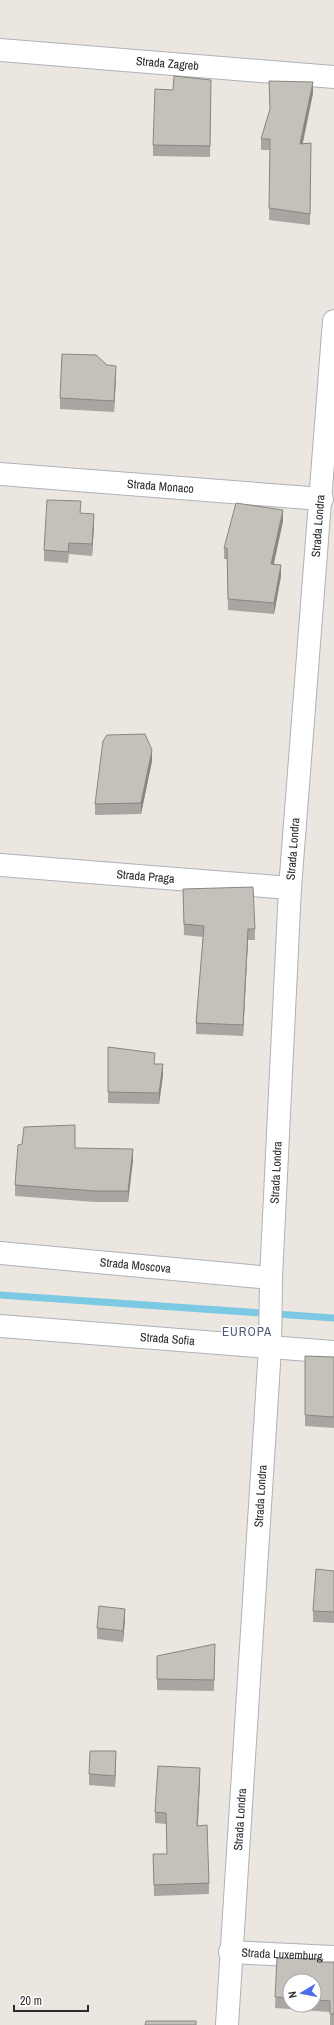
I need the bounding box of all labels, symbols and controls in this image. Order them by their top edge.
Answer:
street label: Strada Zagreb [135,53,200,74]
street label: Strada Monaco [127,476,194,497]
street label: Strada Londra [308,494,329,558]
street label: Strada Londra [283,817,303,881]
street label: Strada Praga [116,866,176,887]
street label: Strada Londra [267,1140,286,1204]
street label: Strada Moscova [99,1254,172,1277]
district label: EUROPA [222,1323,272,1340]
street label: Strada Sofia [140,1329,196,1349]
street label: Strada Londra [251,1464,271,1528]
street label: Strada Londra [230,1787,250,1851]
street label: Strada Luxemburg [241,1945,323,1964]
north arrow [282,1973,322,2013]
scale bar [14,1987,88,2013]
text: N [285,1990,300,1999]
text: 20 m [20,1993,42,2009]

